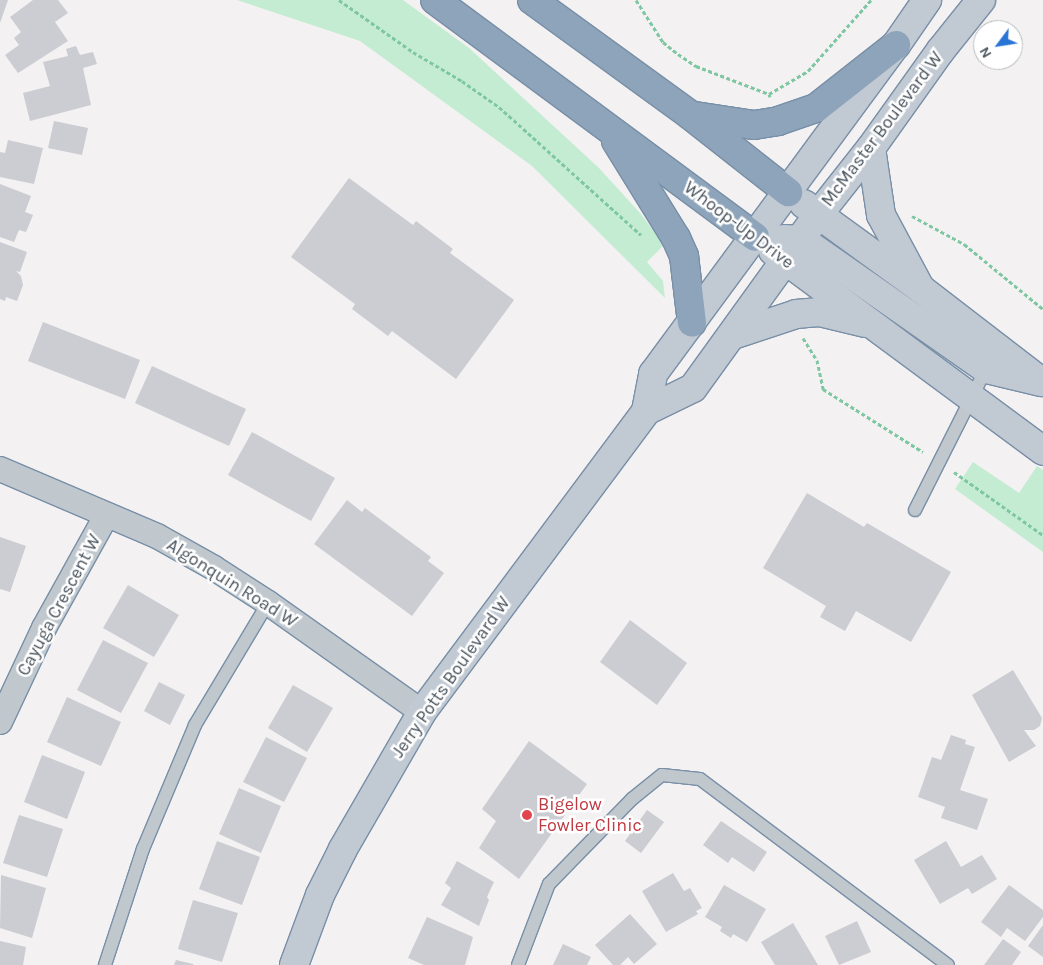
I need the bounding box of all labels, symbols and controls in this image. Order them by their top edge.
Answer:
north arrow [973,20,1023,70]
text: N [976,44,995,61]
street label: McMaster Boulevard W [817,47,947,211]
street label: Whoop-Up Drive [680,177,798,273]
street label: Cayuga Crescent W [13,530,105,680]
street label: Algonquin Road W [163,534,301,632]
street label: Jerry Potts Boulevard W [387,592,515,762]
place label: Bigelow Fowler Clinic [538,794,642,836]
marker: Bigelow Fowler Clinic [520,808,534,822]

